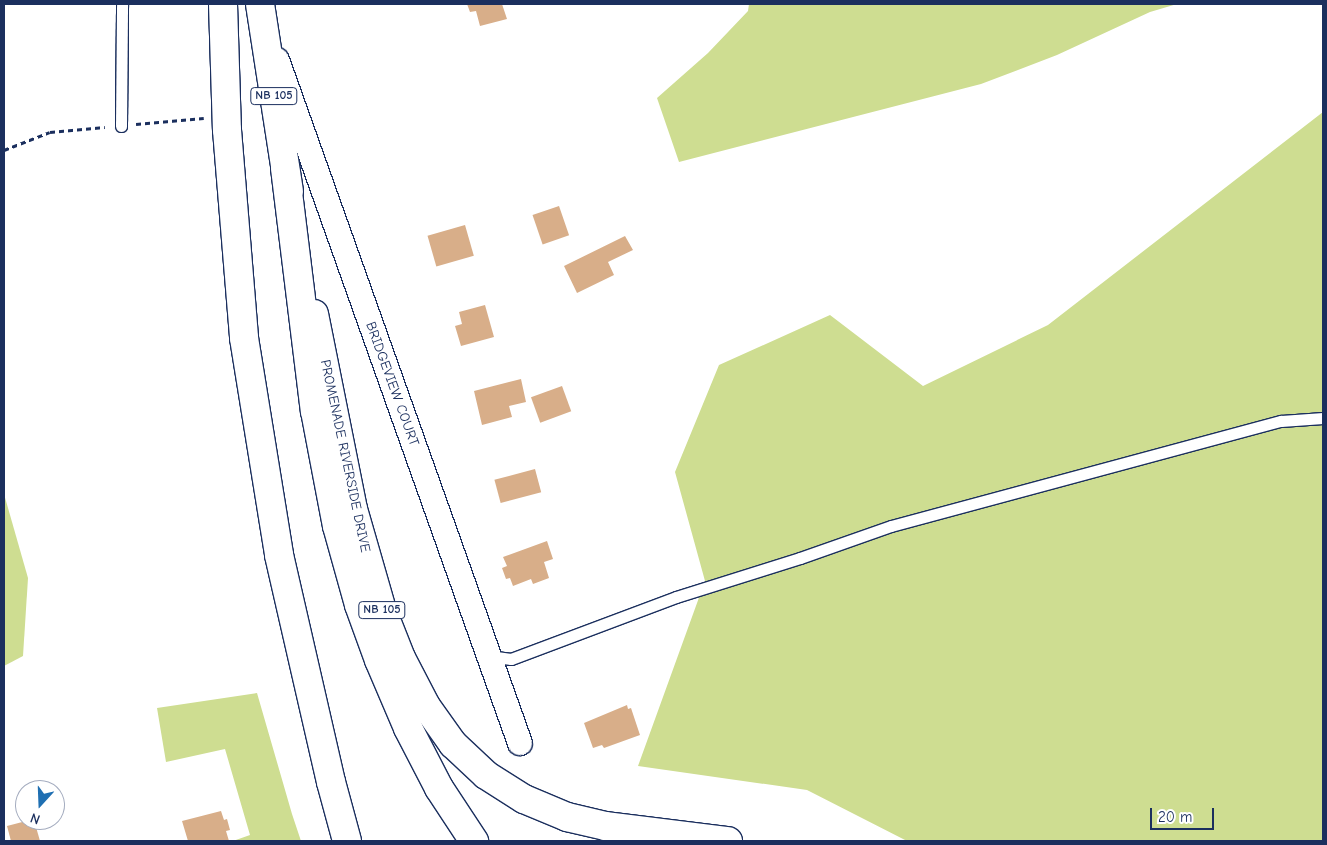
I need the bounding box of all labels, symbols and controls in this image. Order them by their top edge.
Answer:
road number: NB 105 [250,86,298,105]
street label: BRIDGEVIEW COURT [362,320,422,448]
street label: PROMENADE RIVERSIDE DRIVE [316,358,374,554]
road number: NB 105 [358,600,406,620]
north arrow [15,780,65,830]
scale bar [1152,798,1216,830]
text: 20 m [1158,808,1192,826]
text: N [28,809,42,828]

